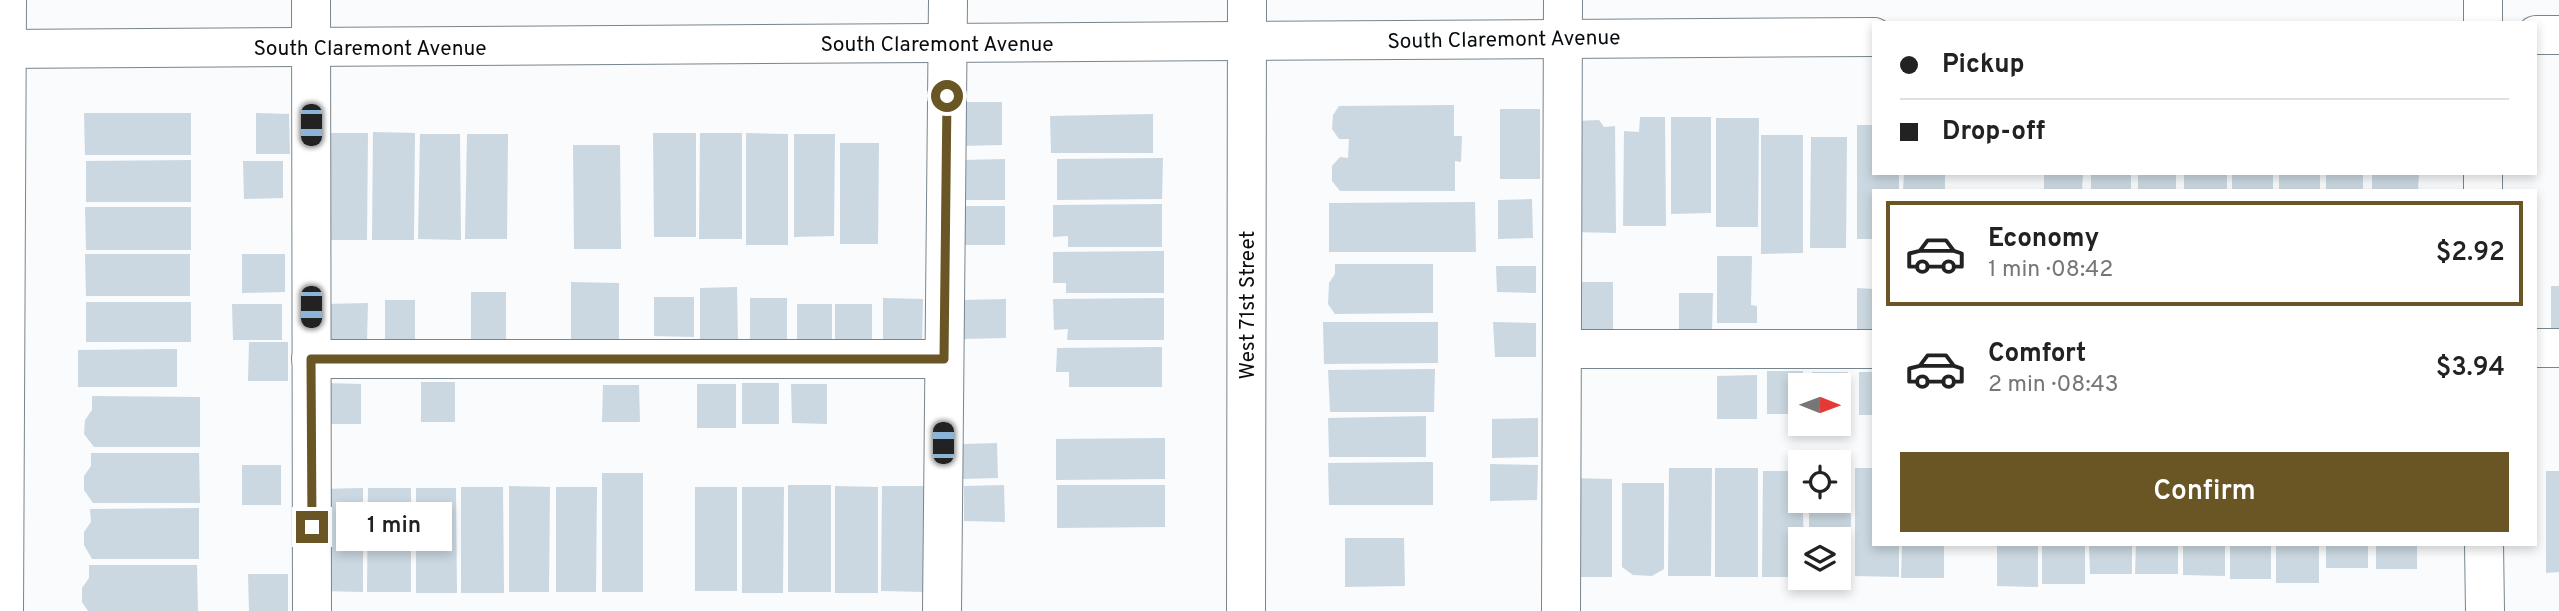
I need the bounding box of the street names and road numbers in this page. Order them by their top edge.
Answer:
street label: South Claremont Avenue [1387,25,1621,56]
street label: South Claremont Avenue [820,32,1054,59]
street label: South Claremont Avenue [253,36,487,63]
street label: West 71st Street [1235,230,1262,380]

